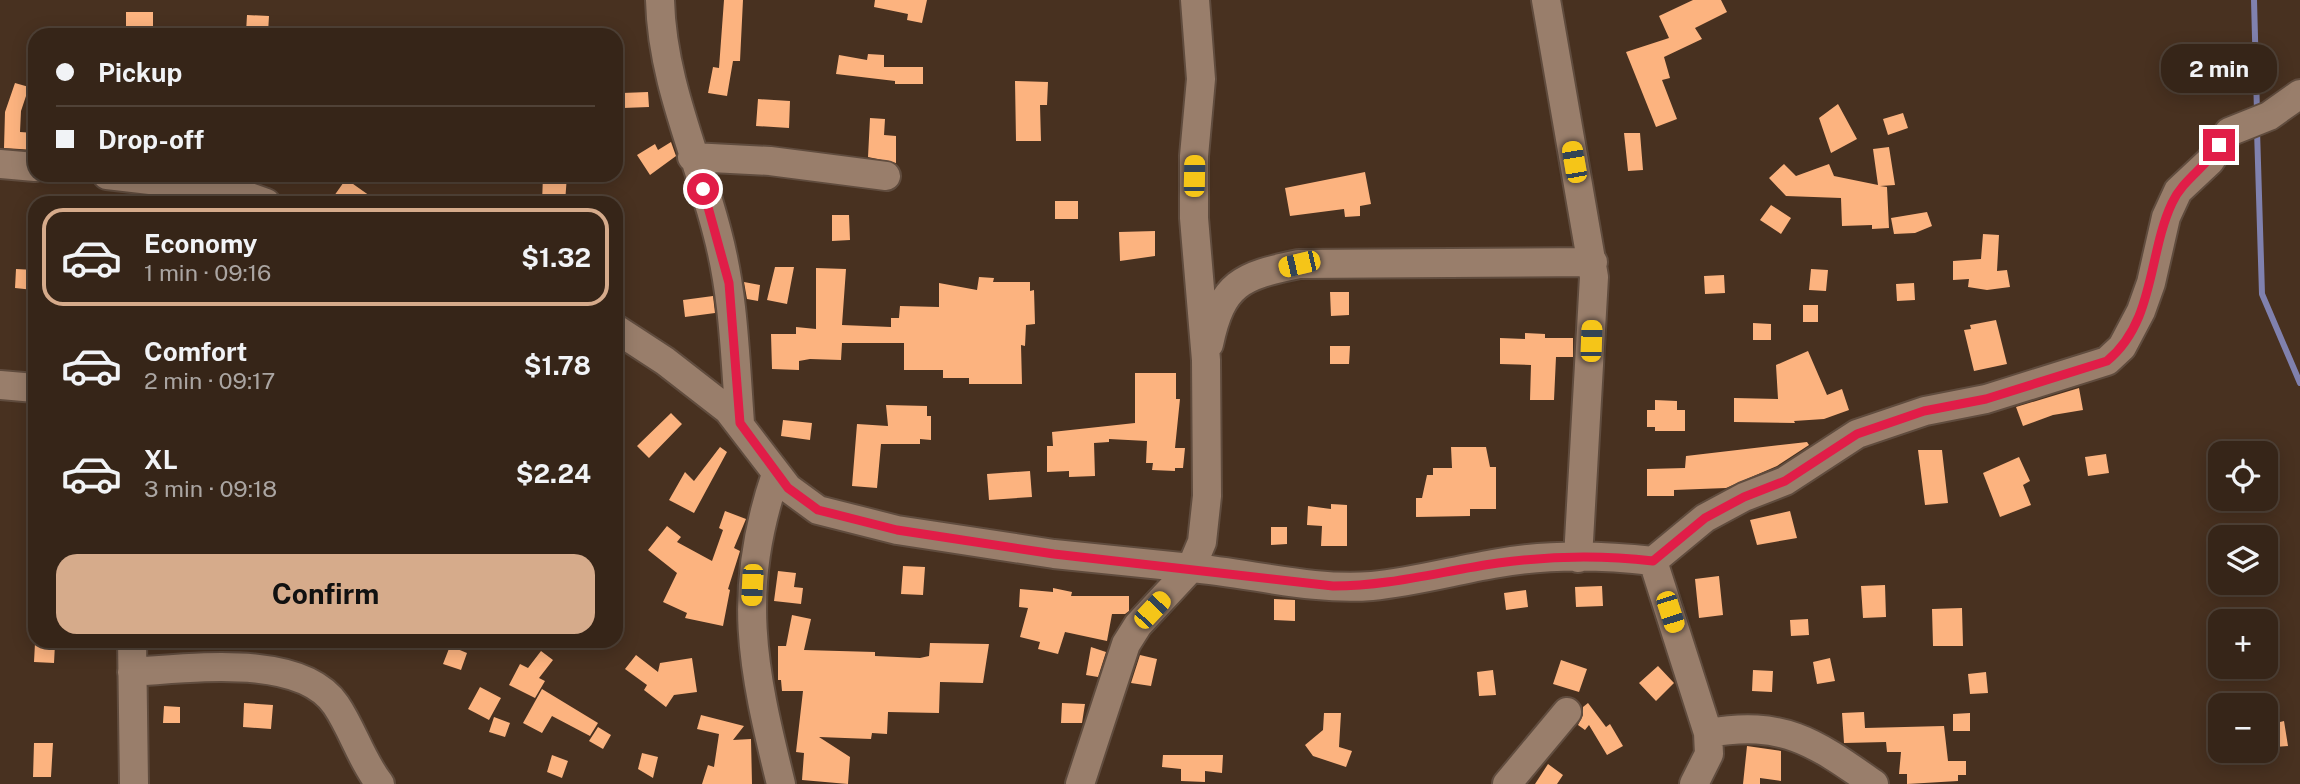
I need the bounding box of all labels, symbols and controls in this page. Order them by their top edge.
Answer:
callout: 2 min [2161,44,2277,92]
text: 2 min [2189,55,2249,82]
text: Pickup [98,57,182,88]
text: Drop-off [98,124,204,155]
route end [2203,129,2235,161]
car [1561,139,1588,185]
car [1184,155,1205,197]
route start [687,173,719,205]
icon: car [60,226,123,289]
text: Economy [144,228,257,259]
text: $1.32 [521,242,591,273]
car [1277,249,1322,279]
text: 1 min · 09:16 [144,259,271,286]
car [1580,320,1603,362]
icon: car [60,334,123,397]
text: Comfort [144,336,247,367]
text: $1.78 [524,350,591,381]
text: 2 min · 09:17 [144,367,275,394]
map controls [2208,441,2278,763]
button: locate [2208,441,2278,511]
icon: car [60,442,123,505]
text: XL [144,444,178,475]
text: $2.24 [516,458,591,489]
text: 3 min · 09:18 [144,475,277,502]
button: layers [2208,525,2278,595]
button: Confirm [56,554,595,634]
car [741,563,764,607]
car [1130,587,1175,633]
car [1654,589,1687,635]
button: + [2208,609,2278,679]
button: − [2208,693,2278,763]

